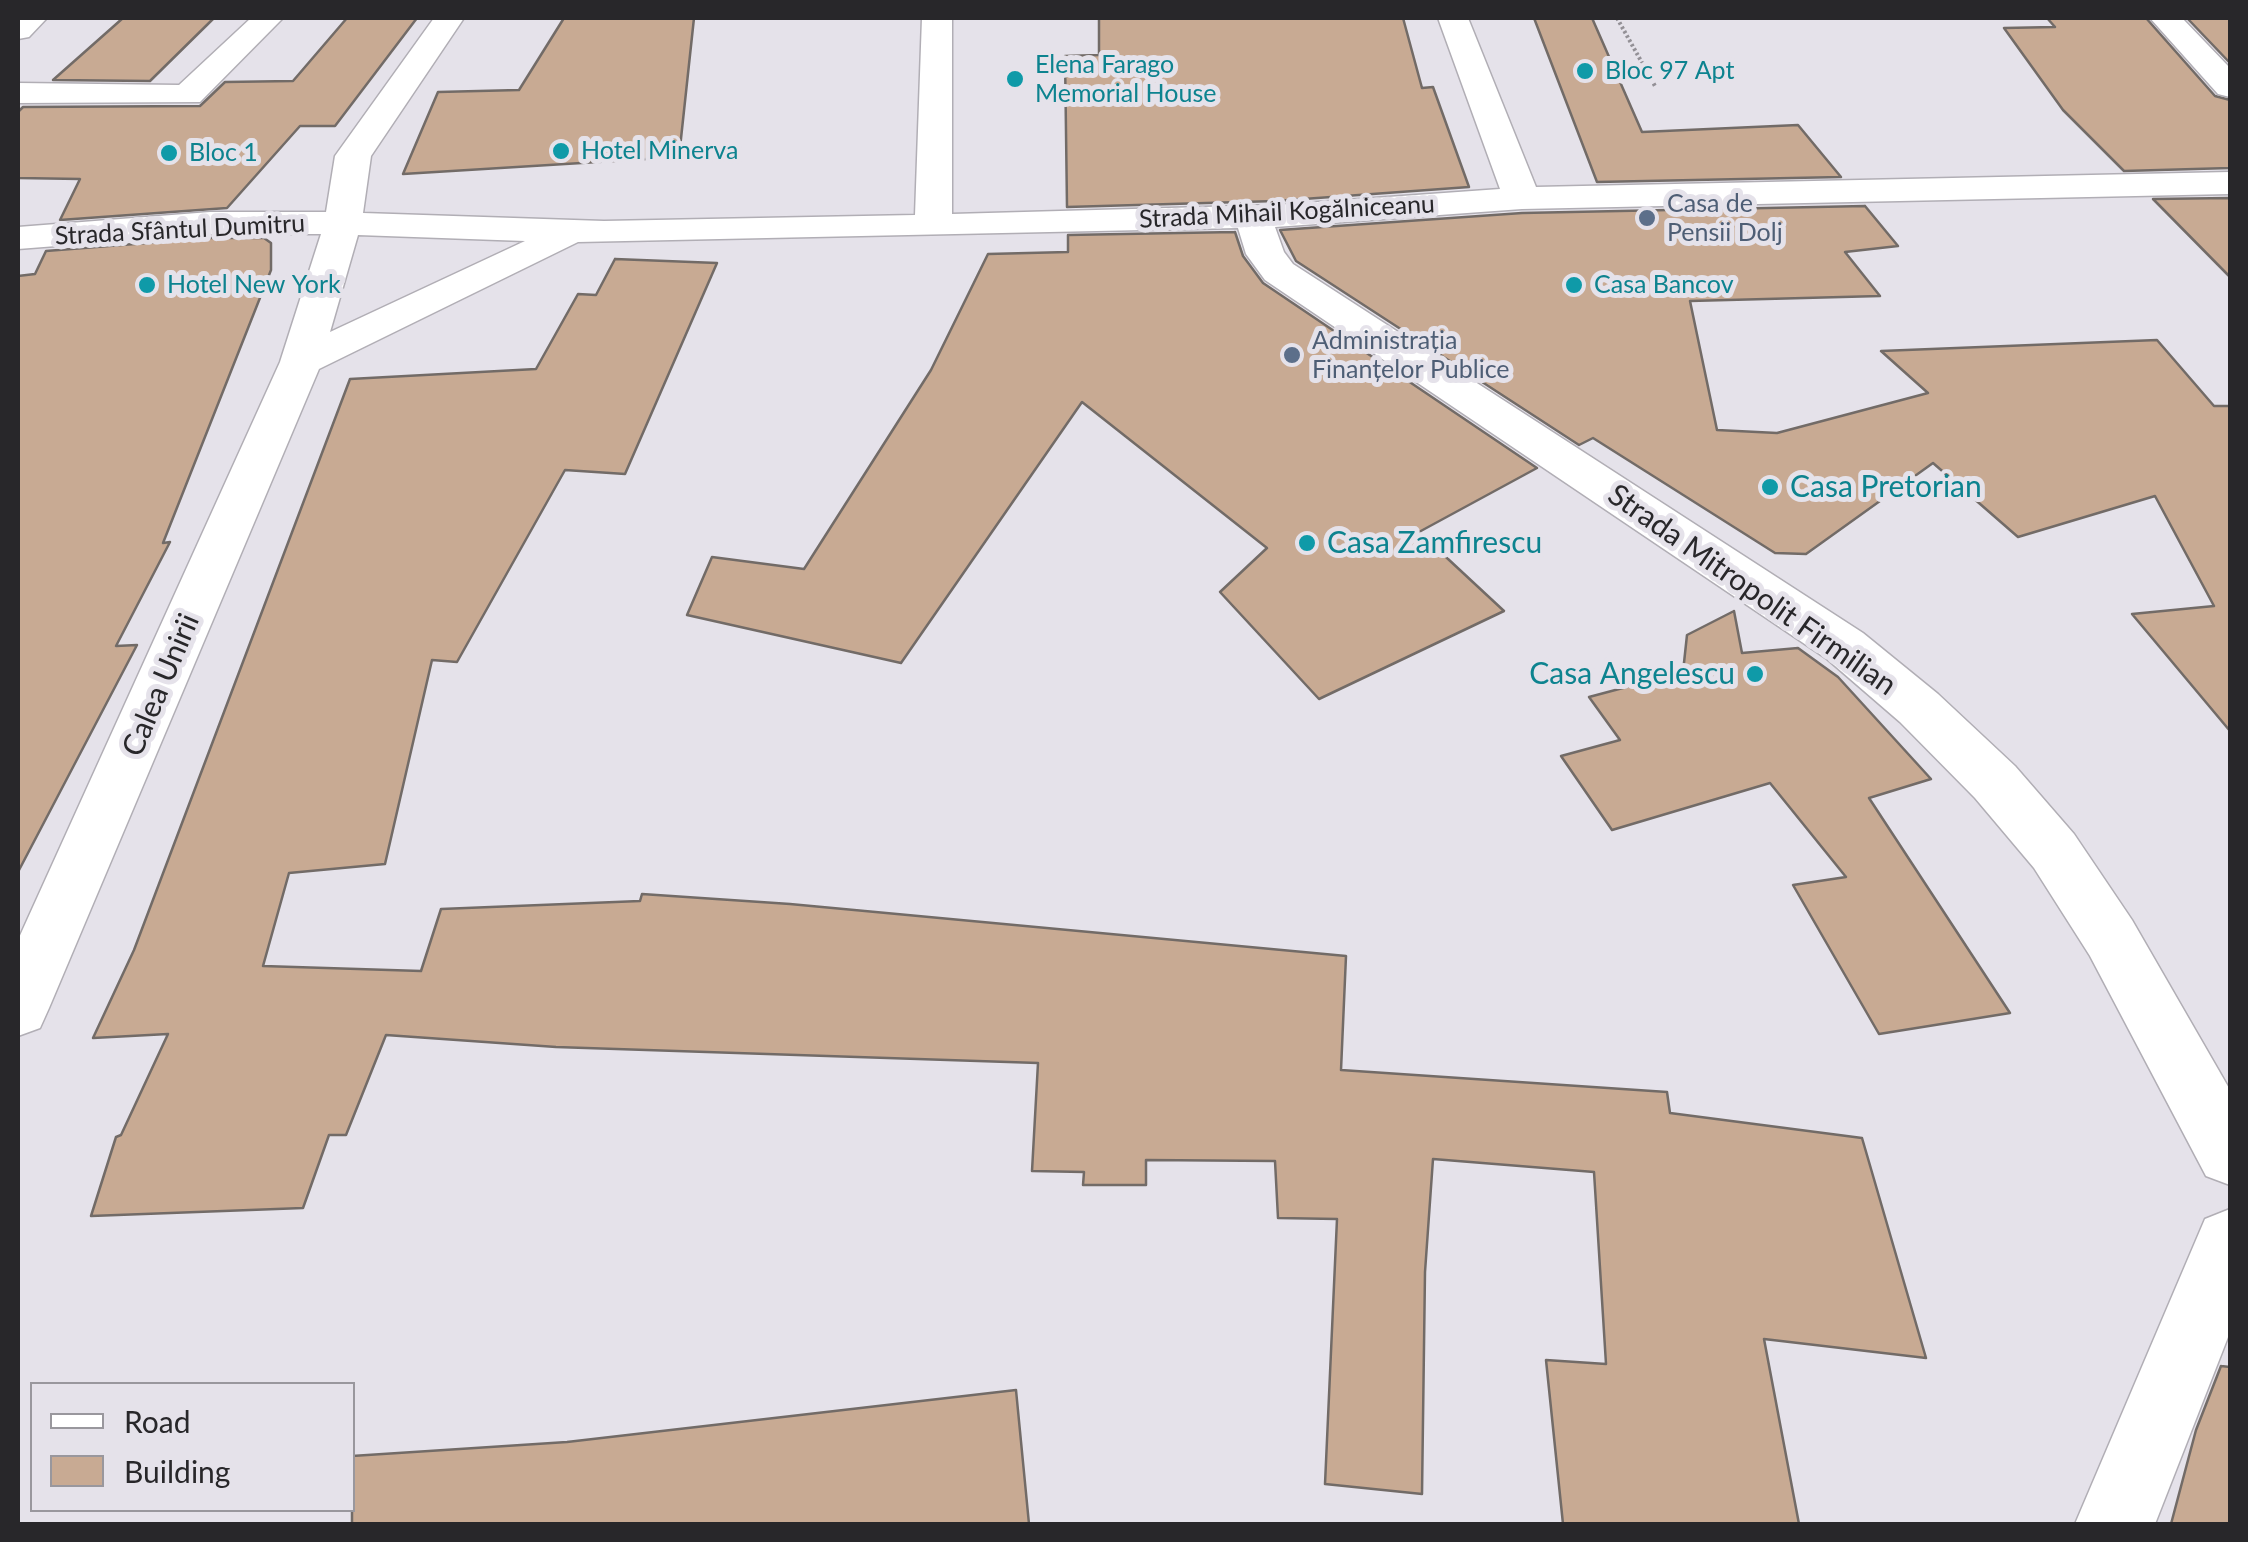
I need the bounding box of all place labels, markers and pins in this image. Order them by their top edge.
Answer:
place label: Elena Farago Memorial House [1035,50,1216,109]
place label: Bloc 97 Apt [1605,56,1734,86]
marker: Bloc 97 Apt [1574,60,1596,82]
marker: Elena Farago Memorial House [1004,68,1026,90]
place label: Hotel Minerva [581,136,738,166]
place label: Bloc 1 [189,138,258,168]
marker: Hotel Minerva [550,140,572,162]
marker: Bloc 1 [158,142,180,164]
place label: Casa de Pensii Dolj [1667,189,1783,248]
marker: Casa de Pensii Dolj [1636,207,1658,229]
place label: Hotel New York [167,270,341,300]
place label: Casa Bancov [1594,270,1734,300]
marker: Hotel New York [136,274,158,296]
marker: Casa Bancov [1563,274,1585,296]
place label: Administrația Finanțelor Publice [1312,326,1510,385]
marker: Administrația Finanțelor Publice [1281,344,1303,366]
place label: Casa Pretorian [1790,469,1982,505]
marker: Casa Pretorian [1759,476,1781,498]
place label: Casa Zamfirescu [1327,525,1542,561]
marker: Casa Zamfirescu [1296,532,1318,554]
place label: Casa Angelescu [1529,656,1735,692]
marker: Casa Angelescu [1744,663,1766,685]

